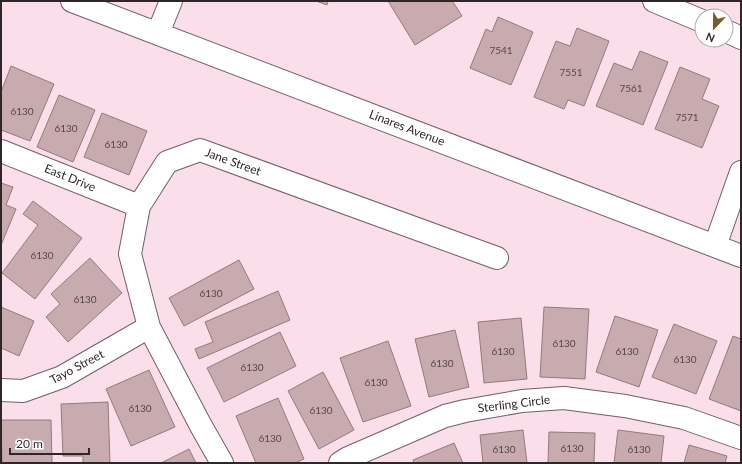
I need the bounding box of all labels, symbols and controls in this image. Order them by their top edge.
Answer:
north arrow [694,8,734,48]
text: N [704,30,716,45]
house number: 7541 [489,44,513,56]
house number: 7551 [559,66,583,78]
house number: 7561 [619,82,643,94]
house number: 6130 [10,105,34,117]
street label: Linares Avenue [367,106,447,149]
house number: 7571 [675,111,699,123]
house number: 6130 [54,122,78,134]
house number: 6130 [104,138,128,150]
street label: Jane Street [203,144,264,179]
street label: East Drive [42,160,98,195]
house number: 6130 [30,249,54,261]
house number: 6130 [199,287,223,299]
house number: 6130 [73,293,97,305]
house number: 6130 [552,337,576,349]
house number: 6130 [491,345,515,357]
house number: 6130 [615,345,639,357]
street label: Tayo Street [47,346,107,387]
house number: 6130 [673,353,697,365]
house number: 6130 [430,357,454,369]
house number: 6130 [240,361,264,373]
house number: 6130 [364,376,388,388]
street label: Sterling Circle [477,392,551,415]
house number: 6130 [128,402,152,414]
house number: 6130 [309,404,333,416]
scale bar [10,430,89,456]
house number: 6130 [258,432,282,444]
text: 20 m [16,436,43,451]
house number: 6130 [560,442,584,454]
house number: 6130 [492,443,516,455]
house number: 6130 [627,443,651,455]

